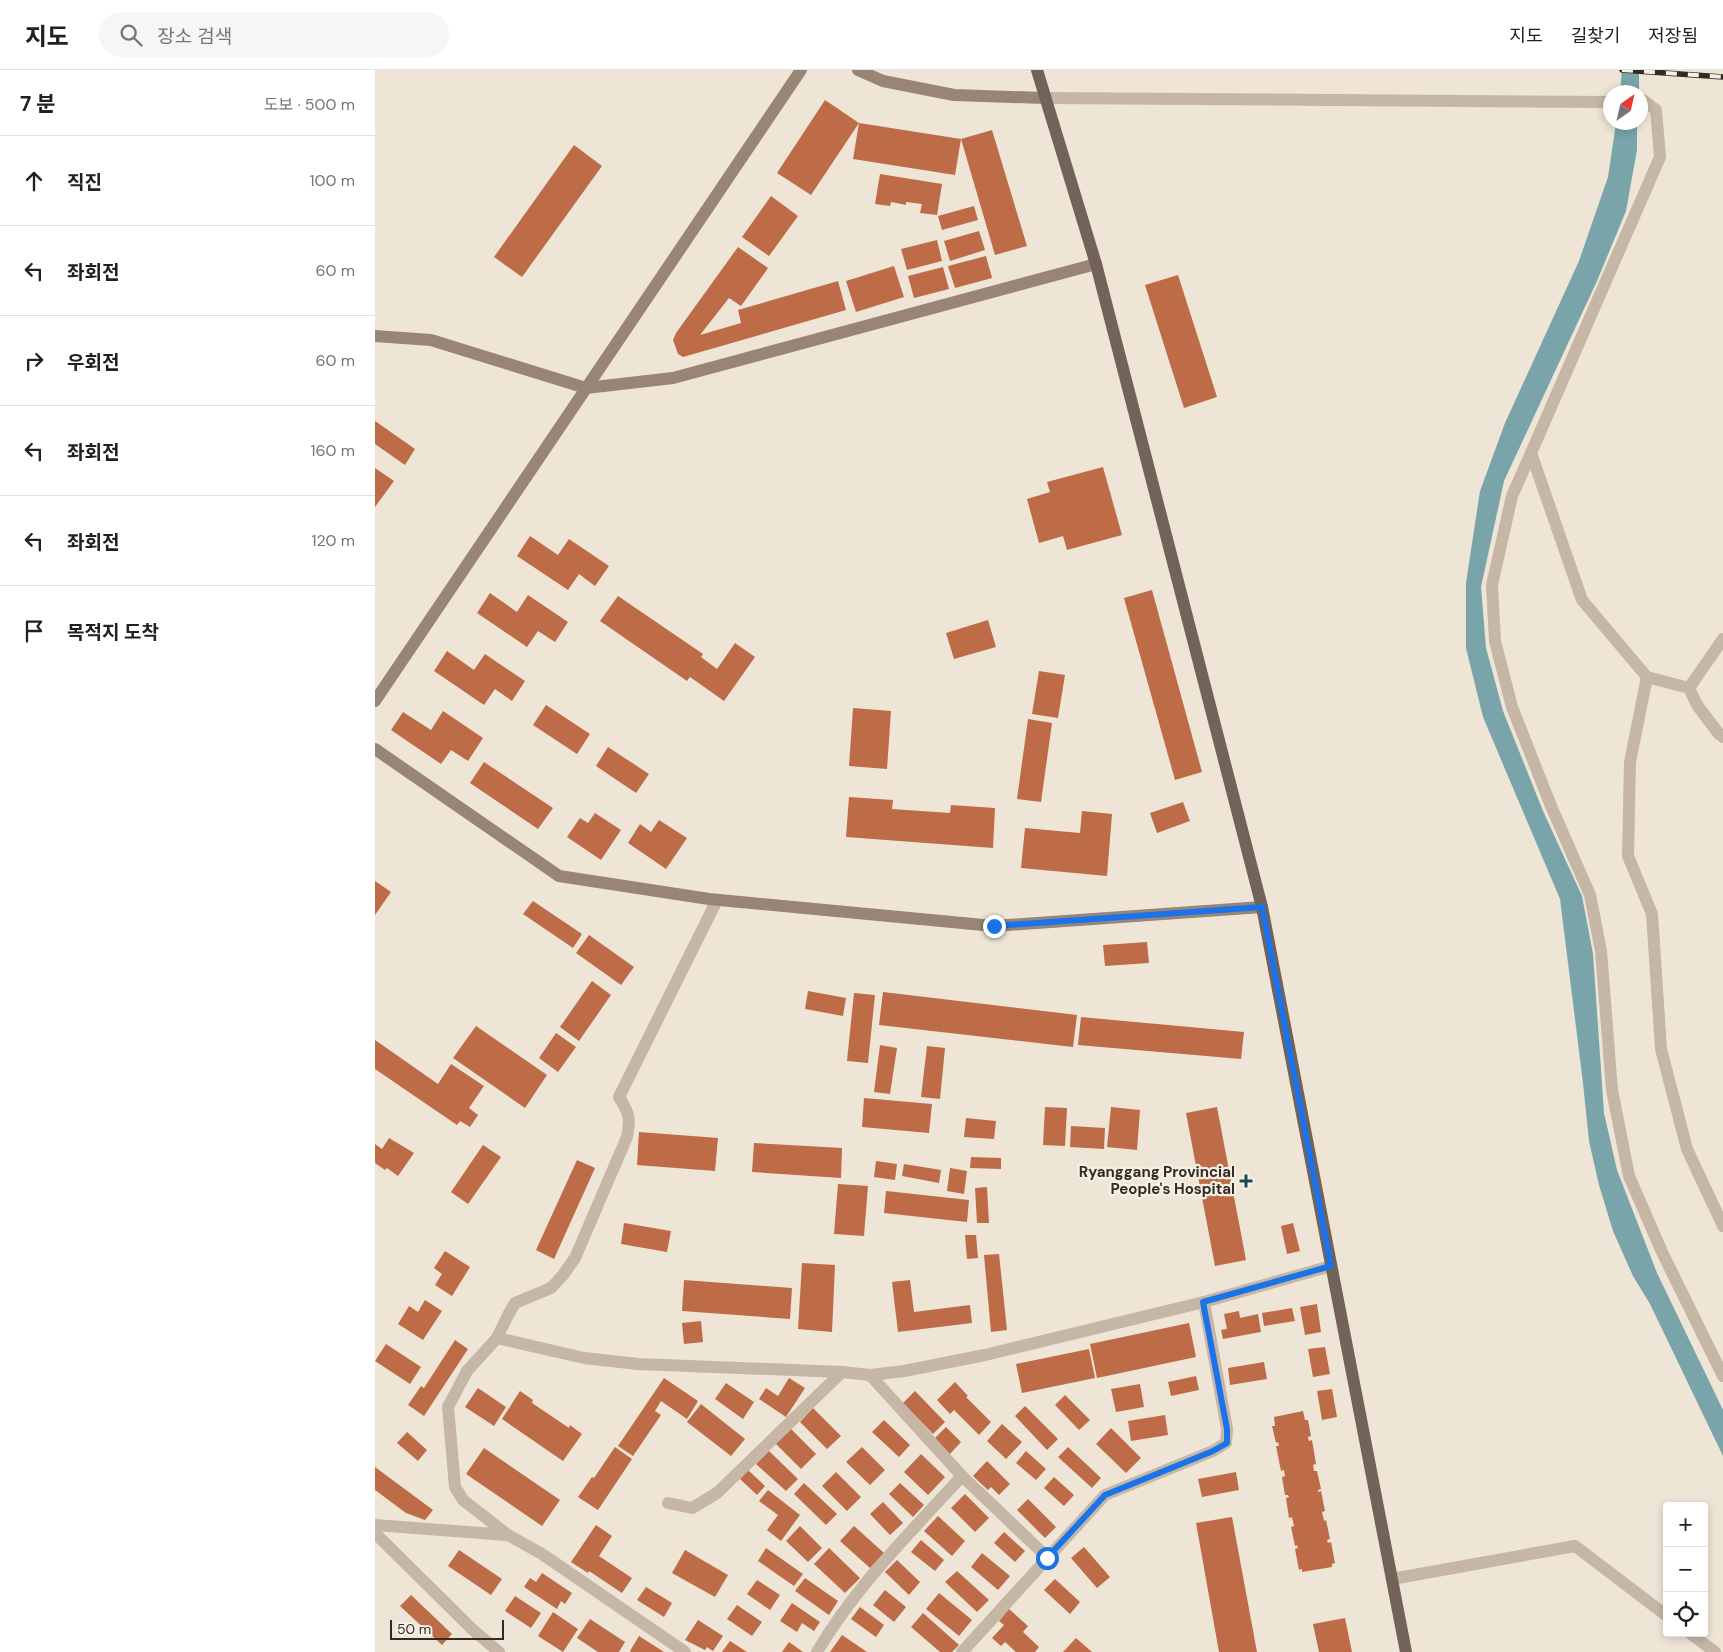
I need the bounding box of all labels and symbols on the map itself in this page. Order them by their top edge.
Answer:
north arrow [1603,85,1648,130]
route end [983,915,1006,938]
place label: Ryanggang Provincial People's Hospital [1079,1162,1235,1199]
marker: Ryanggang Provincial People's Hospital [1239,1174,1253,1188]
route start [1036,1547,1059,1570]
scale bar [390,1617,504,1640]

